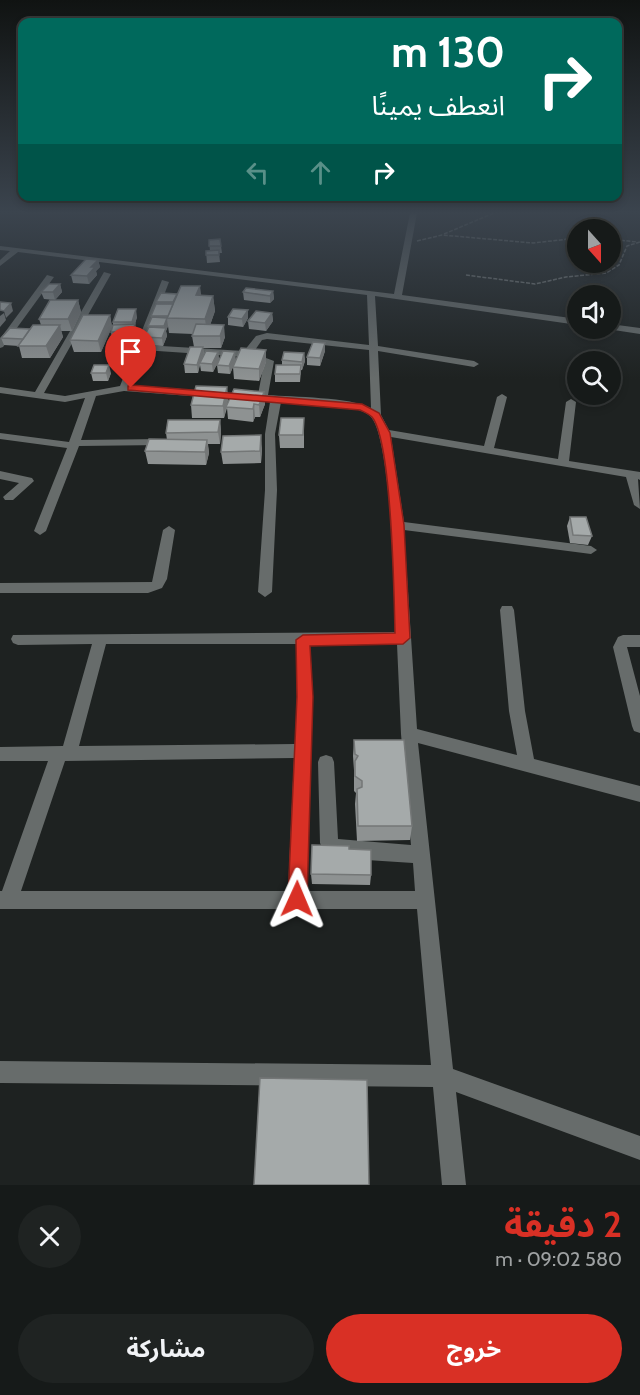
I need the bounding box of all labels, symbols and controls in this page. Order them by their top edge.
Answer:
text: 130 m [391,26,505,78]
icon: right [526,42,604,120]
text: انعطف يمينًا [371,89,505,122]
icon: left [241,156,274,189]
icon: ahead [304,156,337,189]
icon: right [367,156,400,189]
north arrow [567,219,621,273]
map controls [567,219,621,405]
button: sound [567,285,621,339]
pin [105,326,156,388]
icon: arrive [114,335,147,368]
button: search [567,351,621,405]
position arrow [265,867,329,931]
text: 2 دقيقة [504,1202,622,1246]
button: close [18,1205,81,1268]
text: 580 m · 09:02 [495,1247,622,1271]
button: مشاركة [18,1314,314,1383]
button: خروج [326,1314,622,1383]

